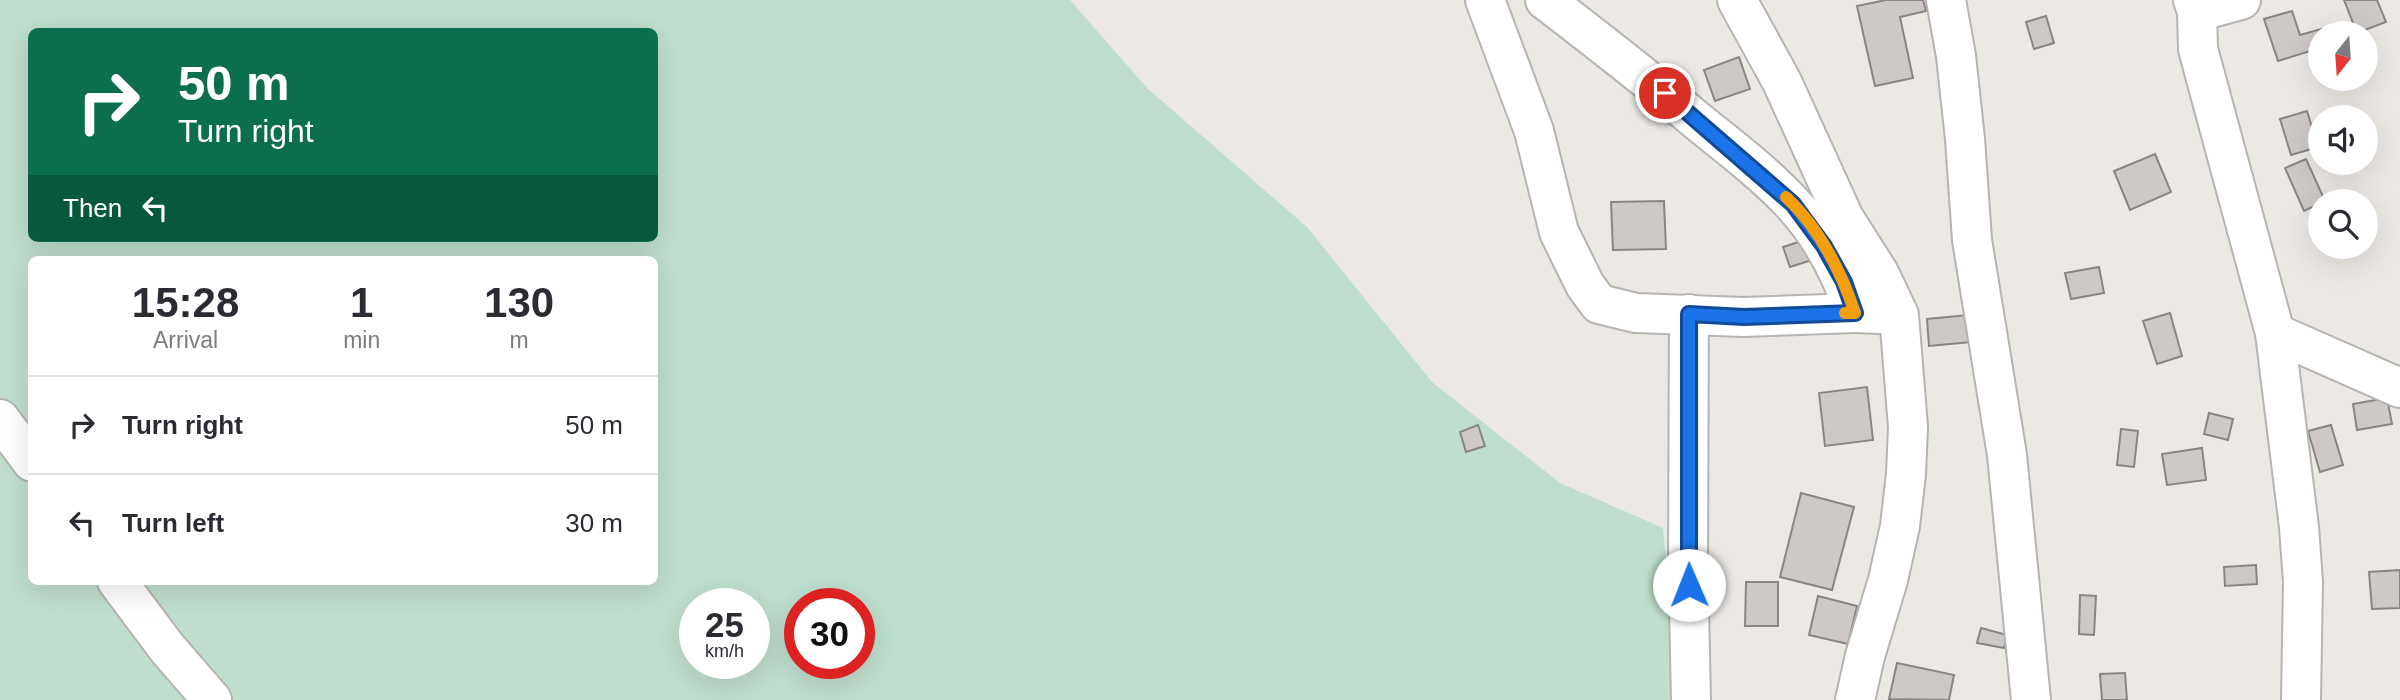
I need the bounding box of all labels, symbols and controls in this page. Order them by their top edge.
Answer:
north arrow [2308,21,2378,91]
map controls [2308,21,2378,259]
icon: right [63,56,154,147]
text: 50 m [178,56,290,110]
pin [1635,63,1695,123]
icon: arrive [1646,74,1684,112]
button: sound [2308,105,2378,175]
text: Turn right [178,113,314,149]
icon: left [136,189,174,227]
button: search [2308,189,2378,259]
text: Then [63,193,122,223]
text: 15:28 [132,279,239,326]
text: 1 [350,279,373,326]
text: 130 [484,279,554,326]
text: Arrival [153,327,218,353]
text: min [343,327,380,353]
text: m [510,327,529,353]
icon: right [63,406,101,444]
text: Turn right [122,410,243,440]
text: 50 m [565,410,623,440]
icon: left [63,504,101,542]
text: Turn left [122,508,224,538]
text: 30 m [565,508,623,538]
position arrow [1652,548,1726,622]
speed limit sign: 30 [784,588,875,679]
text: 25 [705,605,744,644]
text: km/h [705,641,744,661]

